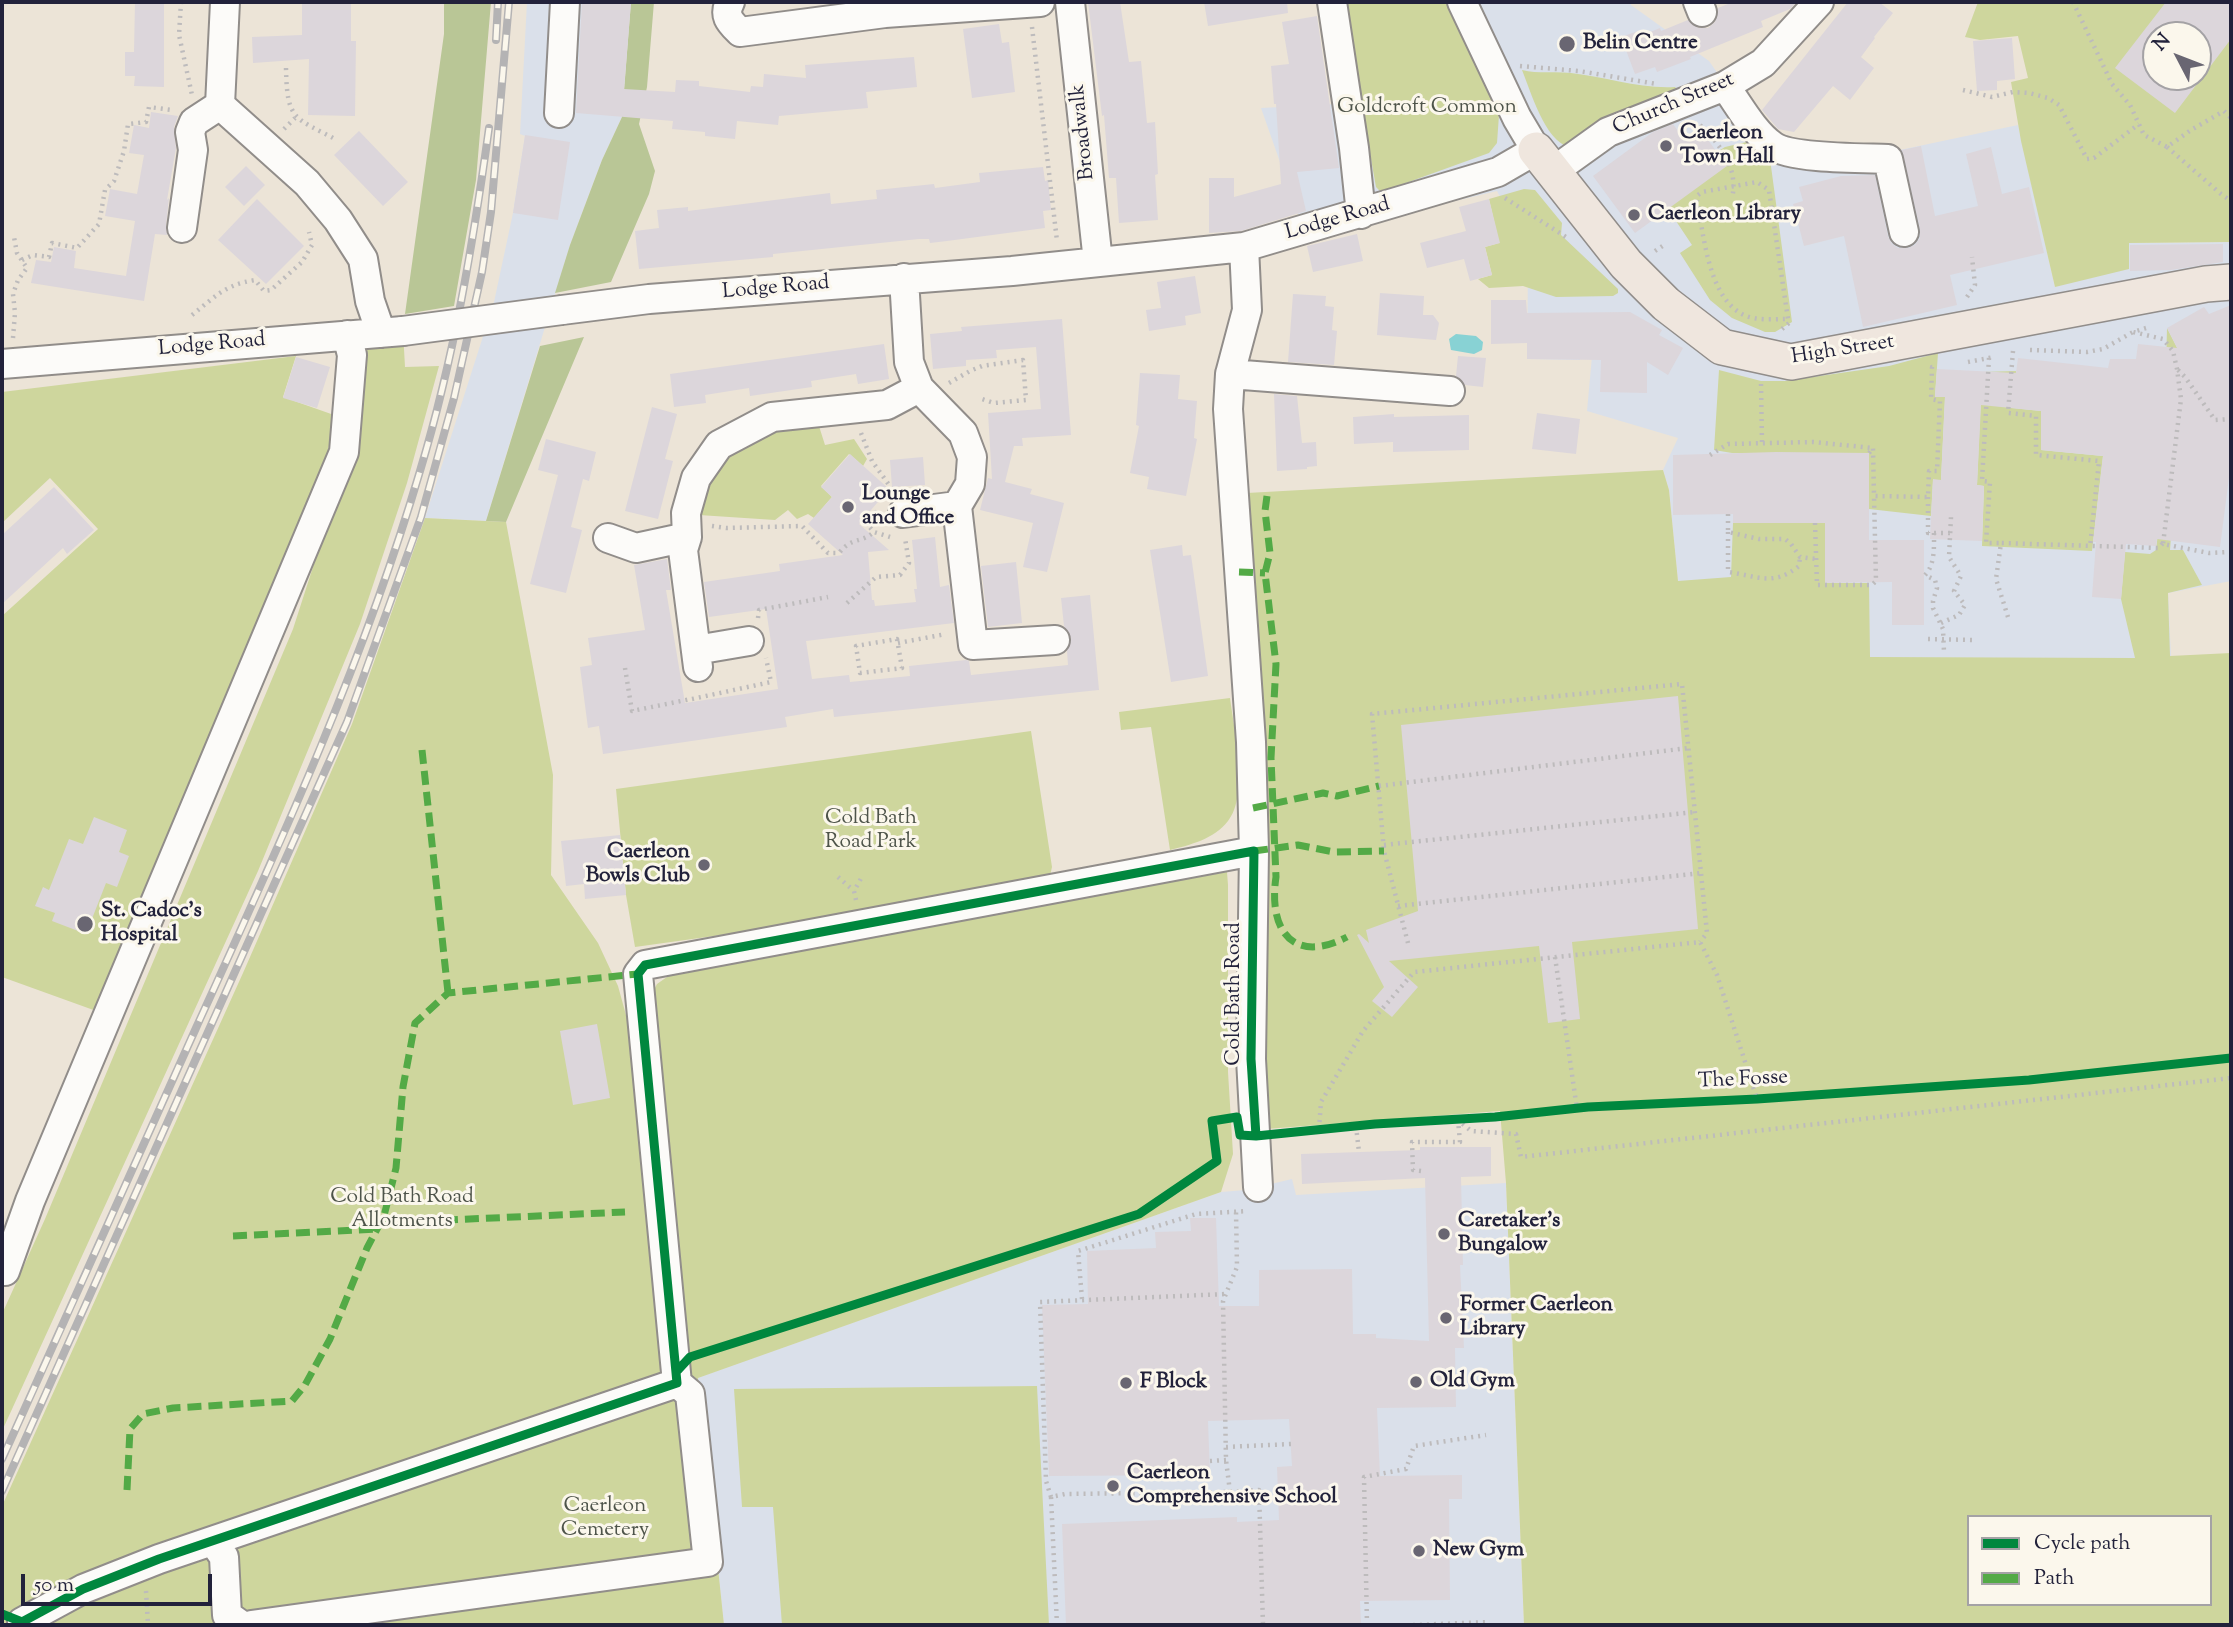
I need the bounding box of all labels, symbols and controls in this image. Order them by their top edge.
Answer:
north arrow [2142,21,2212,91]
text: N [2147,28,2178,58]
place label: Belin Centre [1583,31,1698,57]
marker: Belin Centre [1557,34,1577,54]
street label: Church Street [1609,68,1739,142]
street label: Broadwalk [1066,83,1102,181]
park label: Goldcroft Common [1337,95,1517,121]
place label: Caerleon Town Hall [1680,121,1774,171]
marker: Caerleon Town Hall [1658,138,1674,154]
street label: Lodge Road [1283,193,1393,247]
place label: Caerleon Library [1648,202,1801,228]
marker: Caerleon Library [1626,207,1642,223]
street label: Lodge Road [721,272,831,306]
street label: Lodge Road [157,329,267,363]
street label: High Street [1790,330,1896,372]
place label: Lounge and Office [862,482,954,532]
marker: Lounge and Office [840,499,856,515]
park label: Cold Bath Road Park [825,806,917,856]
place label: Caerleon Bowls Club [586,840,690,890]
marker: Caerleon Bowls Club [696,857,712,873]
place label: St. Cadoc's Hospital [101,899,202,949]
marker: St. Cadoc's Hospital [75,914,95,934]
street label: Cold Bath Road [1222,922,1248,1066]
street label: The Fosse [1697,1066,1789,1096]
park label: Cold Bath Road Allotments [330,1185,474,1235]
place label: Caretaker's Bungalow [1458,1209,1560,1259]
marker: Caretaker's Bungalow [1436,1226,1452,1242]
place label: Former Caerleon Library [1460,1293,1613,1343]
marker: Former Caerleon Library [1438,1310,1454,1326]
place label: Old Gym [1430,1369,1515,1395]
place label: F Block [1140,1370,1207,1396]
marker: Old Gym [1408,1374,1424,1390]
marker: F Block [1118,1375,1134,1391]
place label: Caerleon Comprehensive School [1127,1461,1337,1511]
marker: Caerleon Comprehensive School [1105,1478,1121,1494]
park label: Caerleon Cemetery [561,1494,649,1544]
legend [1967,1515,2212,1606]
text: Cycle path [2034,1529,2131,1559]
place label: New Gym [1433,1538,1524,1564]
marker: New Gym [1411,1543,1427,1559]
scale bar [24,1560,215,1604]
text: Path [2034,1564,2075,1594]
text: 50 m [34,1571,74,1601]

